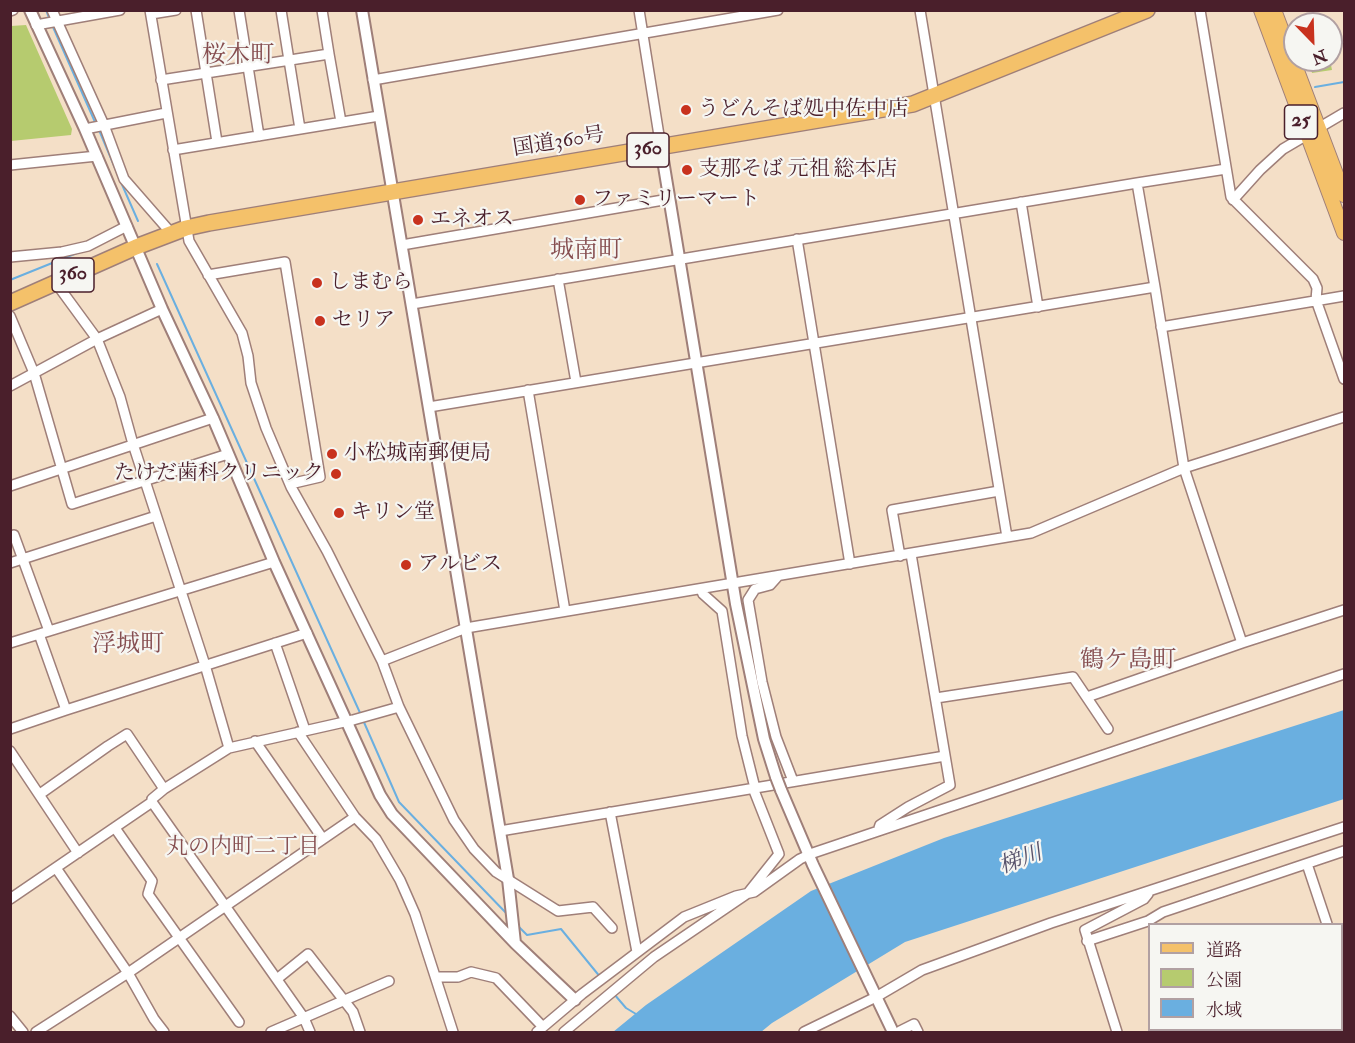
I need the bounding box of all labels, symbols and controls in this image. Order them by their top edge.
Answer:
north arrow [1283,12,1343,72]
district label: 桜木町 [202,43,274,71]
text: N [1309,45,1330,69]
place label: うどんそば処中佐中店 [698,97,908,123]
marker: うどんそば処中佐中店 [679,103,693,117]
road number: 25 [1284,105,1318,139]
street label: 国道360号 [511,123,607,163]
road number: 360 [627,133,669,167]
place label: 支那そば 元祖 総本店 [699,157,897,183]
marker: 支那そば 元祖 総本店 [680,163,694,177]
place label: ファミリーマート [592,187,760,213]
marker: ファミリーマート [573,193,587,207]
place label: エネオス [430,207,514,233]
marker: エネオス [411,213,425,227]
district label: 城南町 [550,238,622,266]
road number: 360 [52,258,94,292]
place label: しまむら [329,270,413,296]
marker: しまむら [310,276,324,290]
place label: セリア [332,308,395,334]
marker: セリア [313,314,327,328]
place label: 小松城南郵便局 [344,441,491,467]
marker: 小松城南郵便局 [325,447,339,461]
place label: たけだ歯科クリニック [114,461,324,487]
marker: たけだ歯科クリニック [329,467,343,481]
place label: キリン堂 [351,500,435,526]
marker: キリン堂 [332,506,346,520]
place label: アルビス [418,552,502,578]
marker: アルビス [399,558,413,572]
district label: 浮城町 [92,632,164,660]
district label: 鶴ケ島町 [1080,648,1176,676]
district label: 丸の内町二丁目 [166,835,320,861]
water label: 梯川 [996,841,1046,881]
legend [1148,923,1343,1031]
text: 道路 [1206,939,1242,962]
text: 公園 [1206,969,1242,992]
text: 水域 [1206,999,1242,1022]

